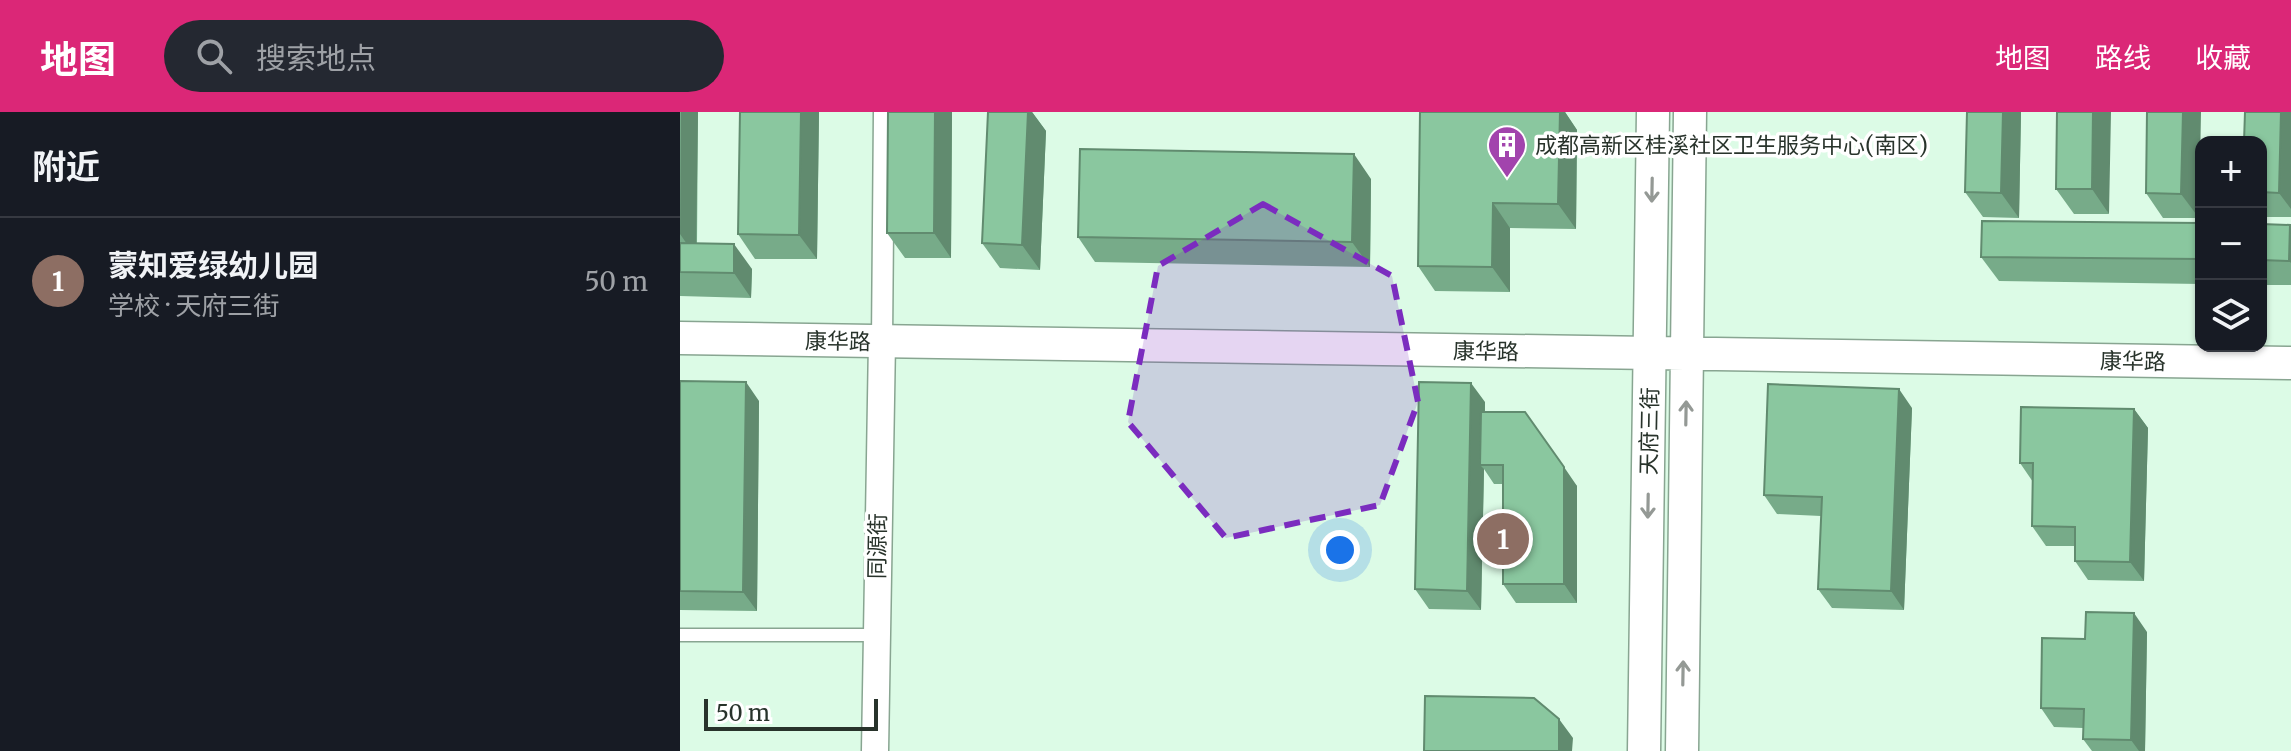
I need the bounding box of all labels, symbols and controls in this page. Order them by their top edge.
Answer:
search box [164,20,724,92]
icon: search [192,34,236,78]
text: 地图 [40,36,116,83]
text: 搜索地点 [256,39,376,77]
text: 地图 [1995,40,2051,76]
text: 路线 [2095,40,2151,76]
text: 收藏 [2195,40,2251,76]
building icon: 成都高新区桂溪社区卫生服务中心(南区) [1486,124,1528,179]
place label: 成都高新区桂溪社区卫生服务中心(南区) [1535,131,1928,159]
map controls [2195,136,2267,352]
button: + [2195,136,2267,208]
text: 附近 [32,146,100,188]
one-way arrow [1644,176,1660,203]
button: − [2195,208,2267,280]
text: 蒙知爱绿幼儿园 [108,246,318,284]
text: 1 [52,265,64,298]
text: 50 m [584,265,648,298]
button: layers [2195,280,2267,352]
text: 学校 · 天府三街 [108,289,279,322]
street label: 康华路 [805,326,871,356]
street label: 康华路 [1453,336,1519,366]
street label: 康华路 [2100,346,2166,376]
street label: 天府三街 [1634,387,1664,475]
one-way arrow [1678,400,1694,427]
one-way arrow [1640,492,1656,519]
pin: 1 [1477,509,1529,569]
street label: 同源街 [862,513,892,579]
your location [1320,530,1360,570]
one-way arrow [1675,660,1691,687]
scale bar [704,695,878,731]
text: 50 m [716,699,770,727]

